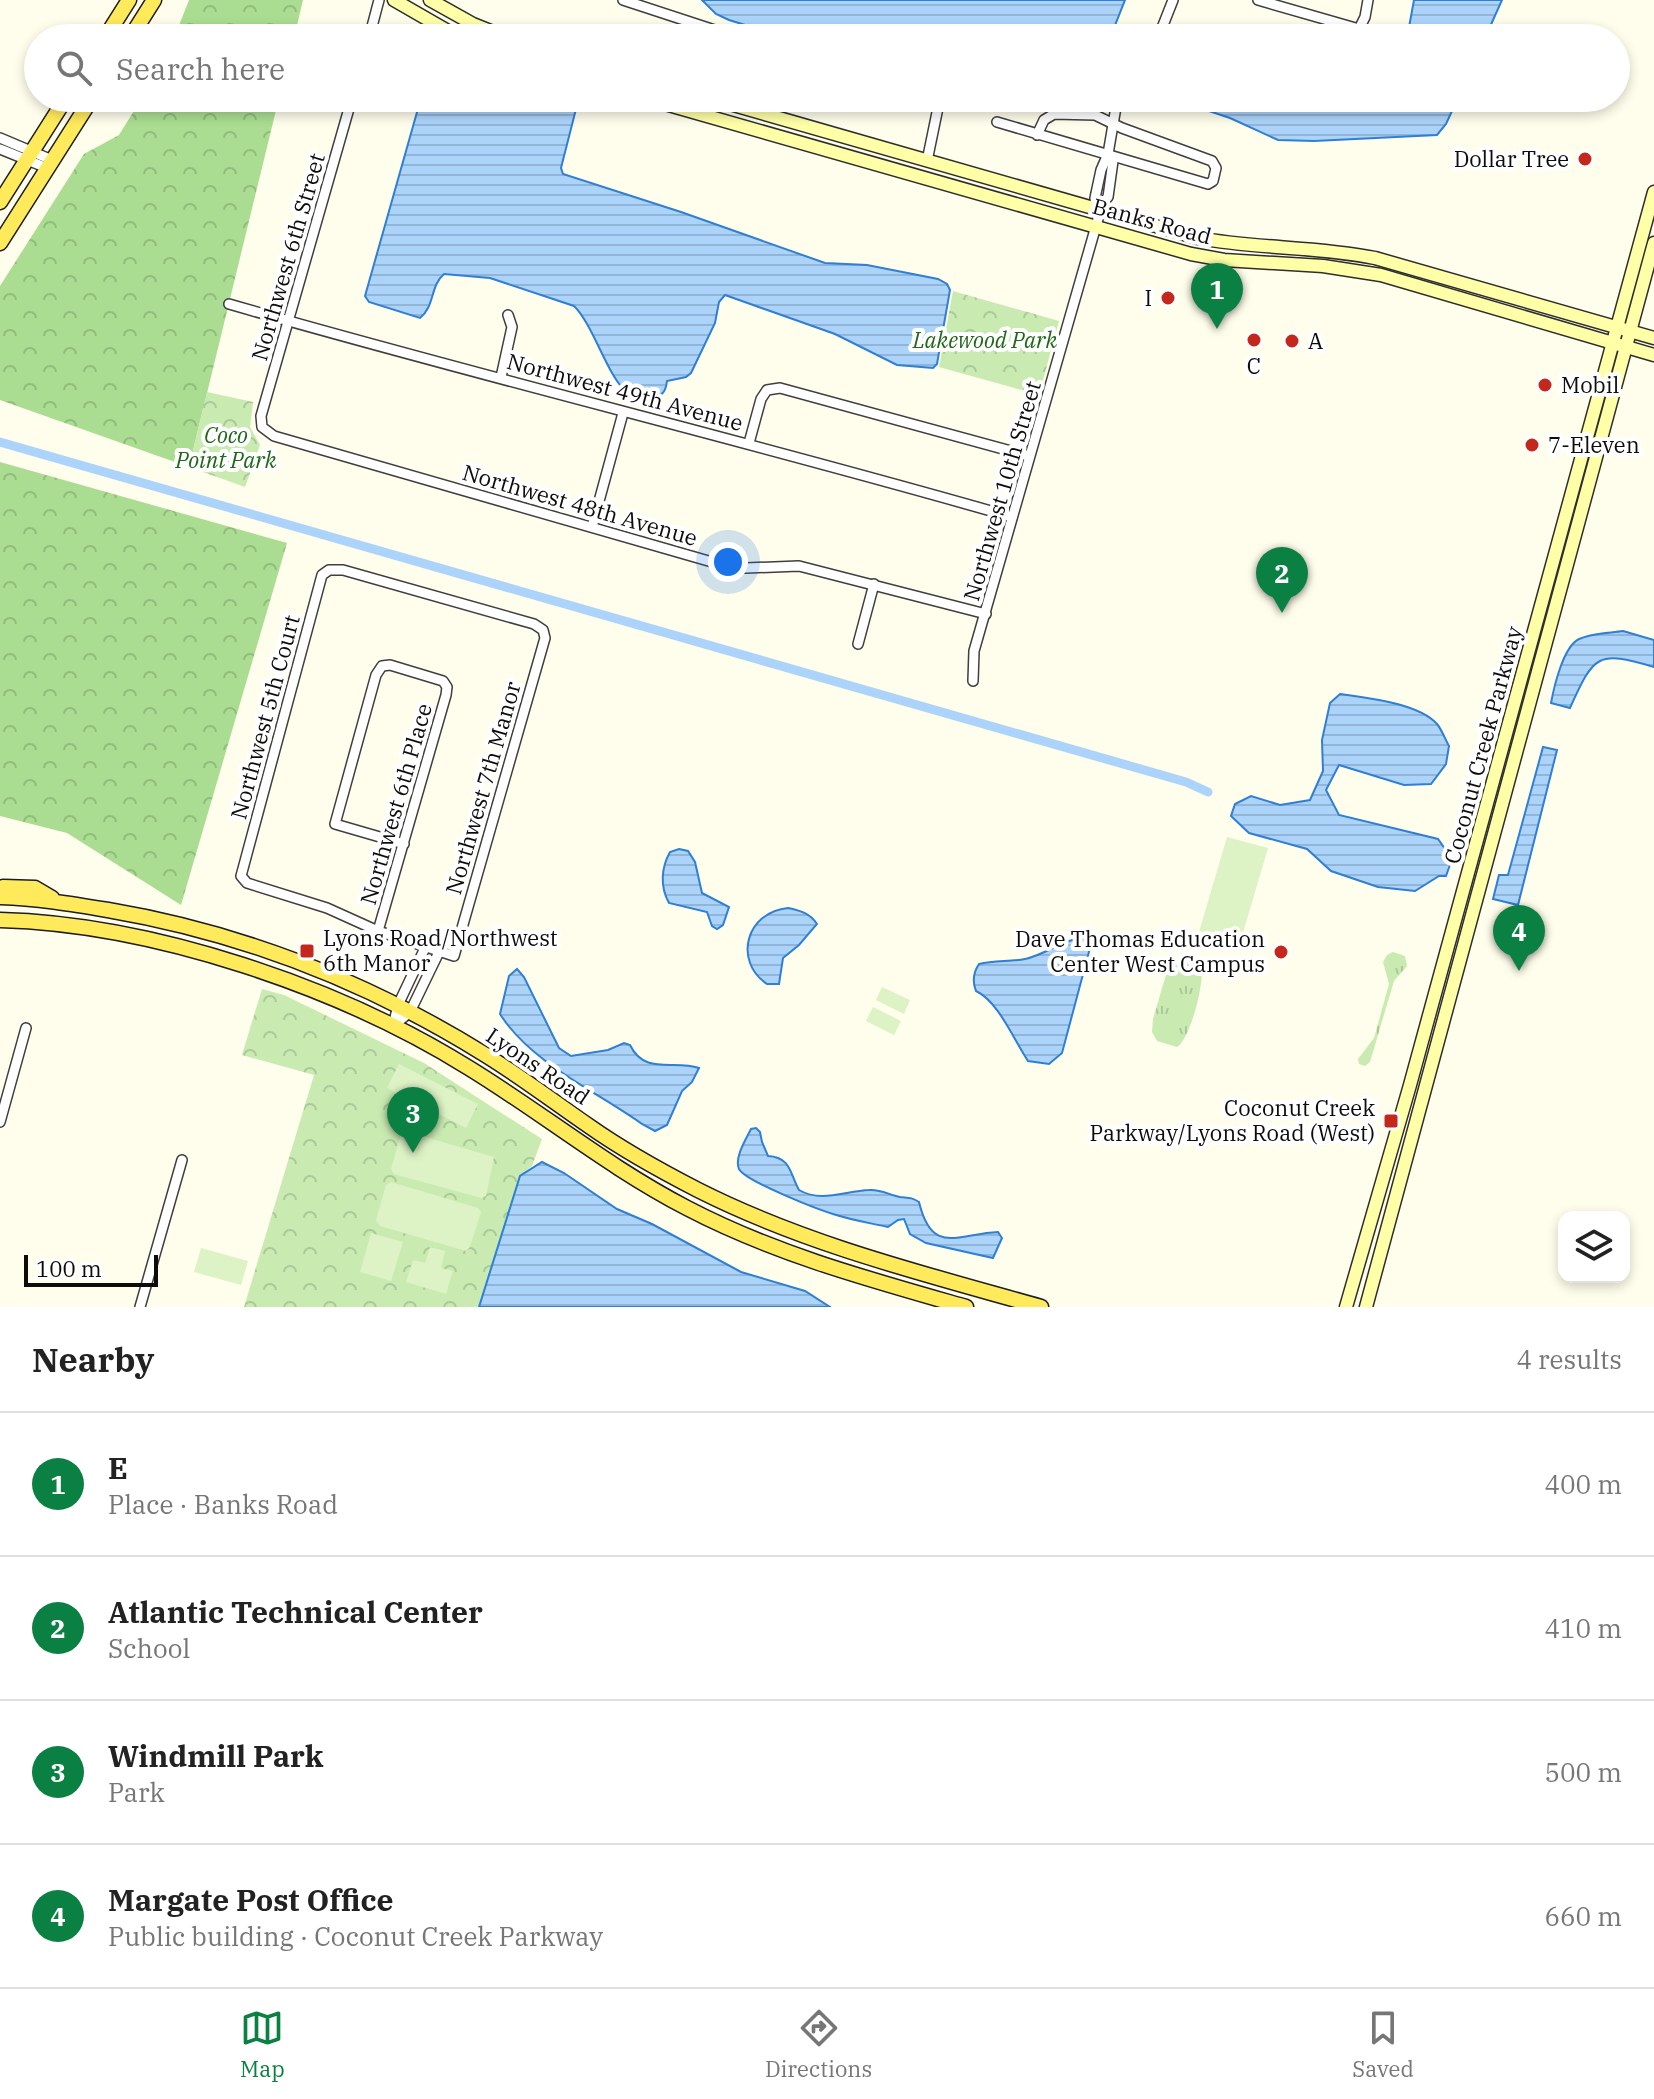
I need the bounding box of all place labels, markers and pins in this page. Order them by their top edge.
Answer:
place label: Dollar Tree [1454,144,1569,173]
marker: Dollar Tree [1576,150,1594,168]
pin: 1 [1191,263,1243,329]
place label: I [1144,283,1152,312]
marker: I [1159,289,1177,307]
place label: A [1308,326,1323,355]
marker: C [1245,331,1263,349]
marker: A [1283,332,1301,350]
place label: C [1247,351,1261,380]
place label: Mobil [1561,370,1619,399]
marker: Mobil [1536,376,1554,394]
place label: 7-Eleven [1548,430,1640,459]
marker: 7-Eleven [1523,436,1541,454]
pin: 2 [1256,547,1308,613]
pin: 4 [1493,905,1545,971]
place label: Lyons Road/Northwest 6th Manor [323,923,558,977]
place label: Dave Thomas Education Center West Campus [1015,924,1265,978]
marker: Lyons Road/Northwest 6th Manor [298,942,316,960]
marker: Dave Thomas Education Center West Campus [1272,943,1290,961]
pin: 3 [387,1087,439,1153]
place label: Coconut Creek Parkway/Lyons Road (West) [1090,1093,1375,1147]
marker: Coconut Creek Parkway/Lyons Road (West) [1382,1112,1400,1130]

